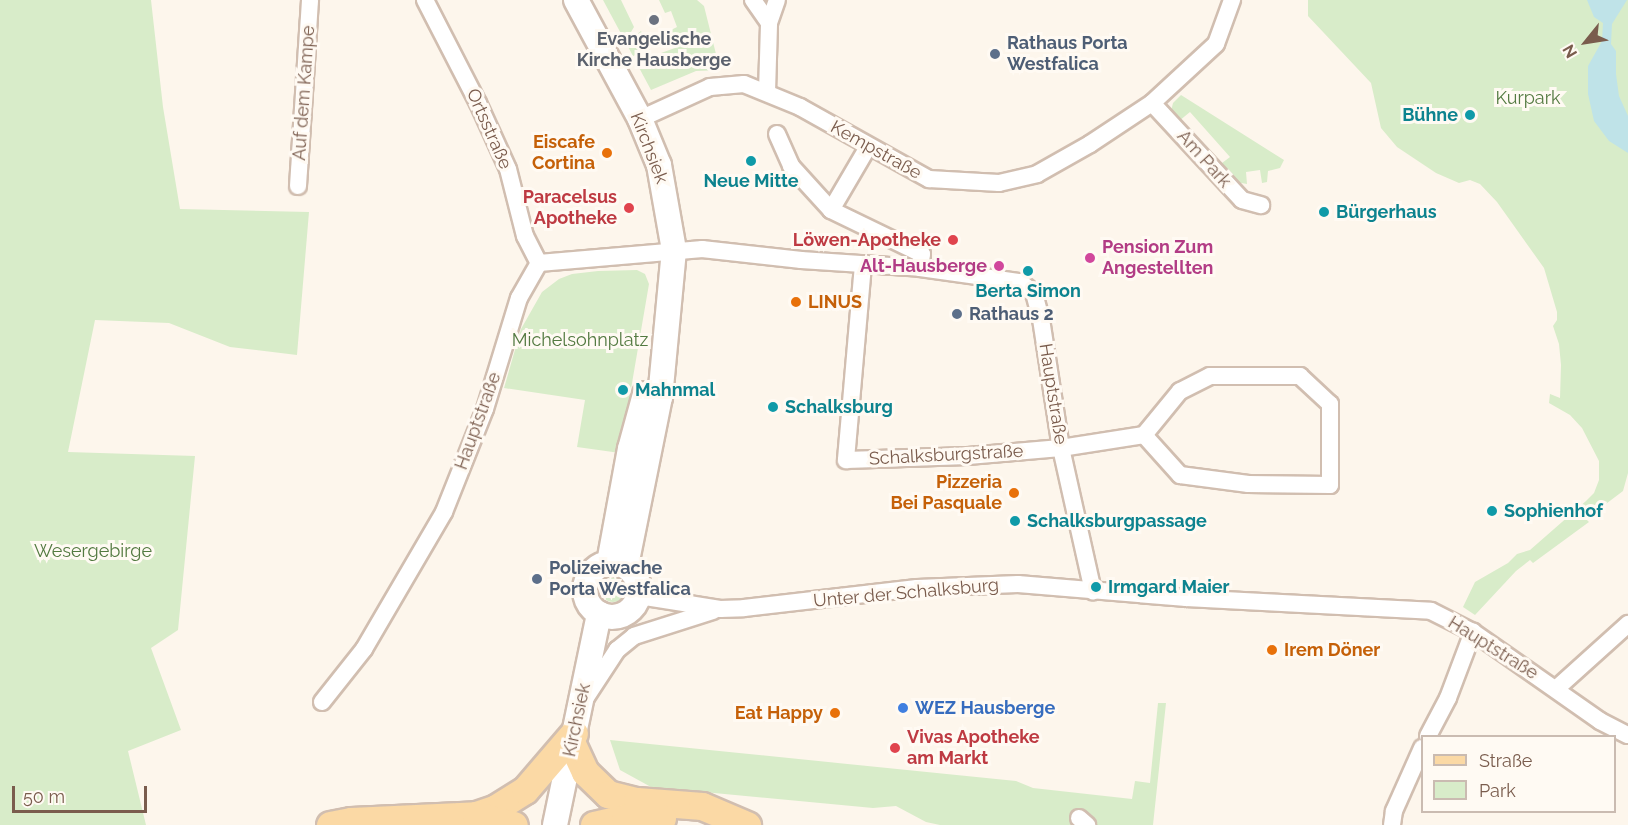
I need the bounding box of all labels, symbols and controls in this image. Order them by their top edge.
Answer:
north arrow [1556,12,1616,72]
marker: Evangelische Kirche Hausberge [647,13,661,27]
street label: Auf dem Kampe [288,25,320,161]
place label: Evangelische Kirche Hausberge [577,29,731,72]
place label: Rathaus Porta Westfalica [1007,33,1128,76]
text: N [1559,41,1581,61]
marker: Rathaus Porta Westfalica [988,47,1002,61]
street label: Ortsstraße [462,85,516,173]
park label: Kurpark [1495,87,1561,109]
place label: Bühne [1402,104,1458,126]
marker: Bühne [1463,108,1477,122]
street label: Kirchsiek [626,109,672,187]
street label: Kempstraße [827,116,925,184]
street label: Am Park [1173,126,1235,192]
place label: Eiscafe Cortina [532,132,595,174]
marker: Eiscafe Cortina [600,146,614,160]
marker: Neue Mitte [744,154,758,168]
place label: Neue Mitte [703,170,799,192]
place label: Paracelsus Apotheke [523,187,617,230]
marker: Paracelsus Apotheke [622,201,636,215]
place label: Bürgerhaus [1336,201,1437,223]
marker: Bürgerhaus [1317,205,1331,219]
place label: Löwen-Apotheke [793,229,941,251]
marker: Löwen-Apotheke [946,233,960,247]
place label: Pension Zum Angestellten [1102,237,1213,280]
marker: Pension Zum Angestellten [1083,251,1097,265]
place label: Alt-Hausberge [860,255,987,277]
marker: Alt-Hausberge [992,259,1006,273]
marker: Berta Simon [1021,264,1035,278]
place label: Berta Simon [975,280,1081,302]
place label: LINUS [808,291,862,313]
marker: LINUS [789,295,803,309]
place label: Rathaus 2 [969,303,1054,325]
marker: Rathaus 2 [950,307,964,321]
park label: Michelsohnplatz [512,329,648,351]
street label: Hauptstraße [1034,342,1072,446]
street label: Hauptstraße [450,369,506,473]
place label: Mahnmal [635,379,715,401]
marker: Mahnmal [616,383,630,397]
place label: Schalksburg [785,396,893,418]
marker: Schalksburg [766,400,780,414]
street label: Schalksburgstraße [868,440,1024,470]
place label: Pizzeria Bei Pasquale [890,472,1002,514]
marker: Pizzeria Bei Pasquale [1007,486,1021,500]
place label: Sophienhof [1504,500,1603,522]
marker: Sophienhof [1485,504,1499,518]
place label: Schalksburgpassage [1027,510,1207,532]
marker: Schalksburgpassage [1008,514,1022,528]
park label: Wesergebirge [34,540,152,562]
place label: Polizeiwache Porta Westfalica [549,558,691,600]
marker: Polizeiwache Porta Westfalica [530,572,544,586]
street label: Unter der Schalksburg [812,574,1000,612]
place label: Irmgard Maier [1108,576,1230,598]
marker: Irmgard Maier [1089,580,1103,594]
street label: Hauptstraße [1444,612,1542,684]
place label: Irem Döner [1284,639,1380,661]
marker: Irem Döner [1265,643,1279,657]
street label: Kirchsiek [559,681,595,759]
place label: WEZ Hausberge [915,697,1055,719]
marker: WEZ Hausberge [896,701,910,715]
place label: Eat Happy [735,702,823,724]
marker: Eat Happy [828,706,842,720]
place label: Vivas Apotheke am Markt [907,727,1040,770]
legend [1421,735,1616,813]
marker: Vivas Apotheke am Markt [888,741,902,755]
text: Straße [1479,750,1532,771]
scale bar [15,774,150,812]
text: Park [1479,780,1516,801]
text: 50 m [23,786,65,807]

